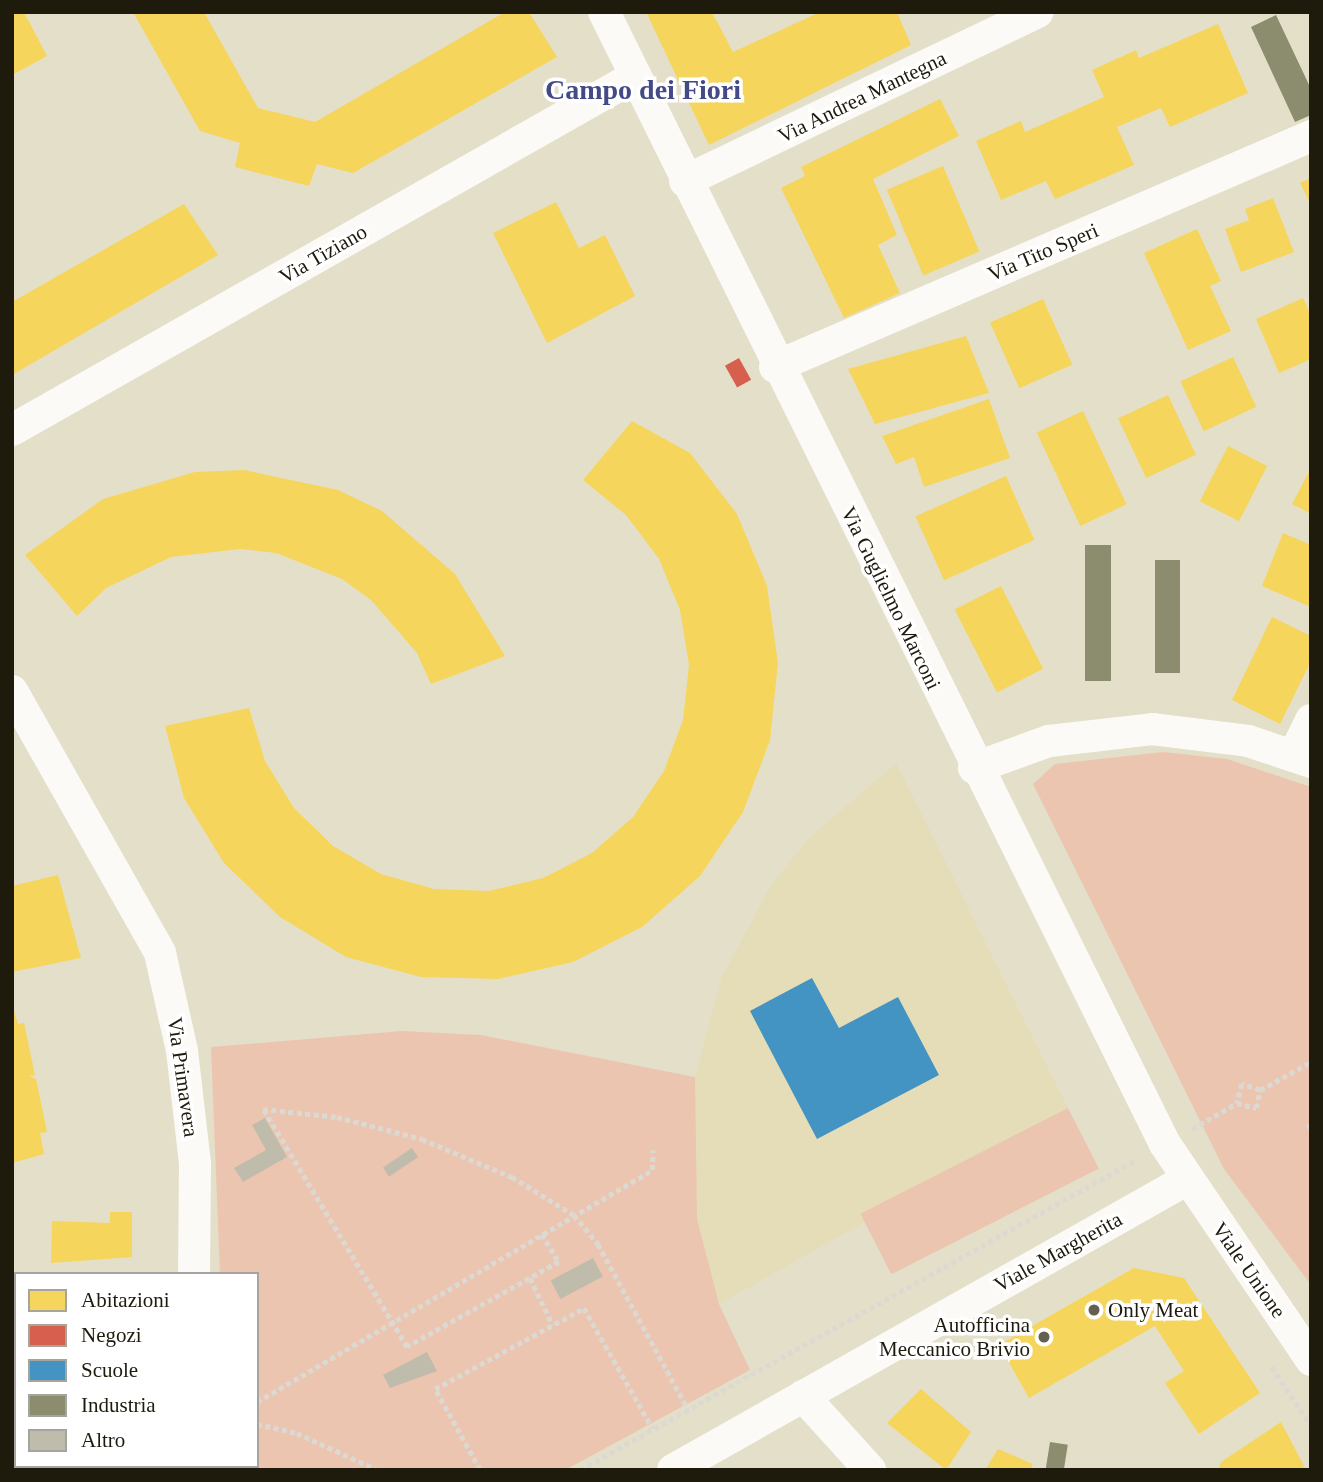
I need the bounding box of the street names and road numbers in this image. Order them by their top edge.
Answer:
street label: Via Andrea Mantegna [773,45,951,149]
street label: Via Tito Speri [984,217,1102,287]
street label: Via Tiziano [274,219,372,289]
street label: Via Guglielmo Marconi [836,502,946,694]
street label: Via Primavera [162,1016,204,1138]
street label: Viale Margherita [990,1206,1126,1298]
street label: Viale Unione [1207,1217,1291,1323]

